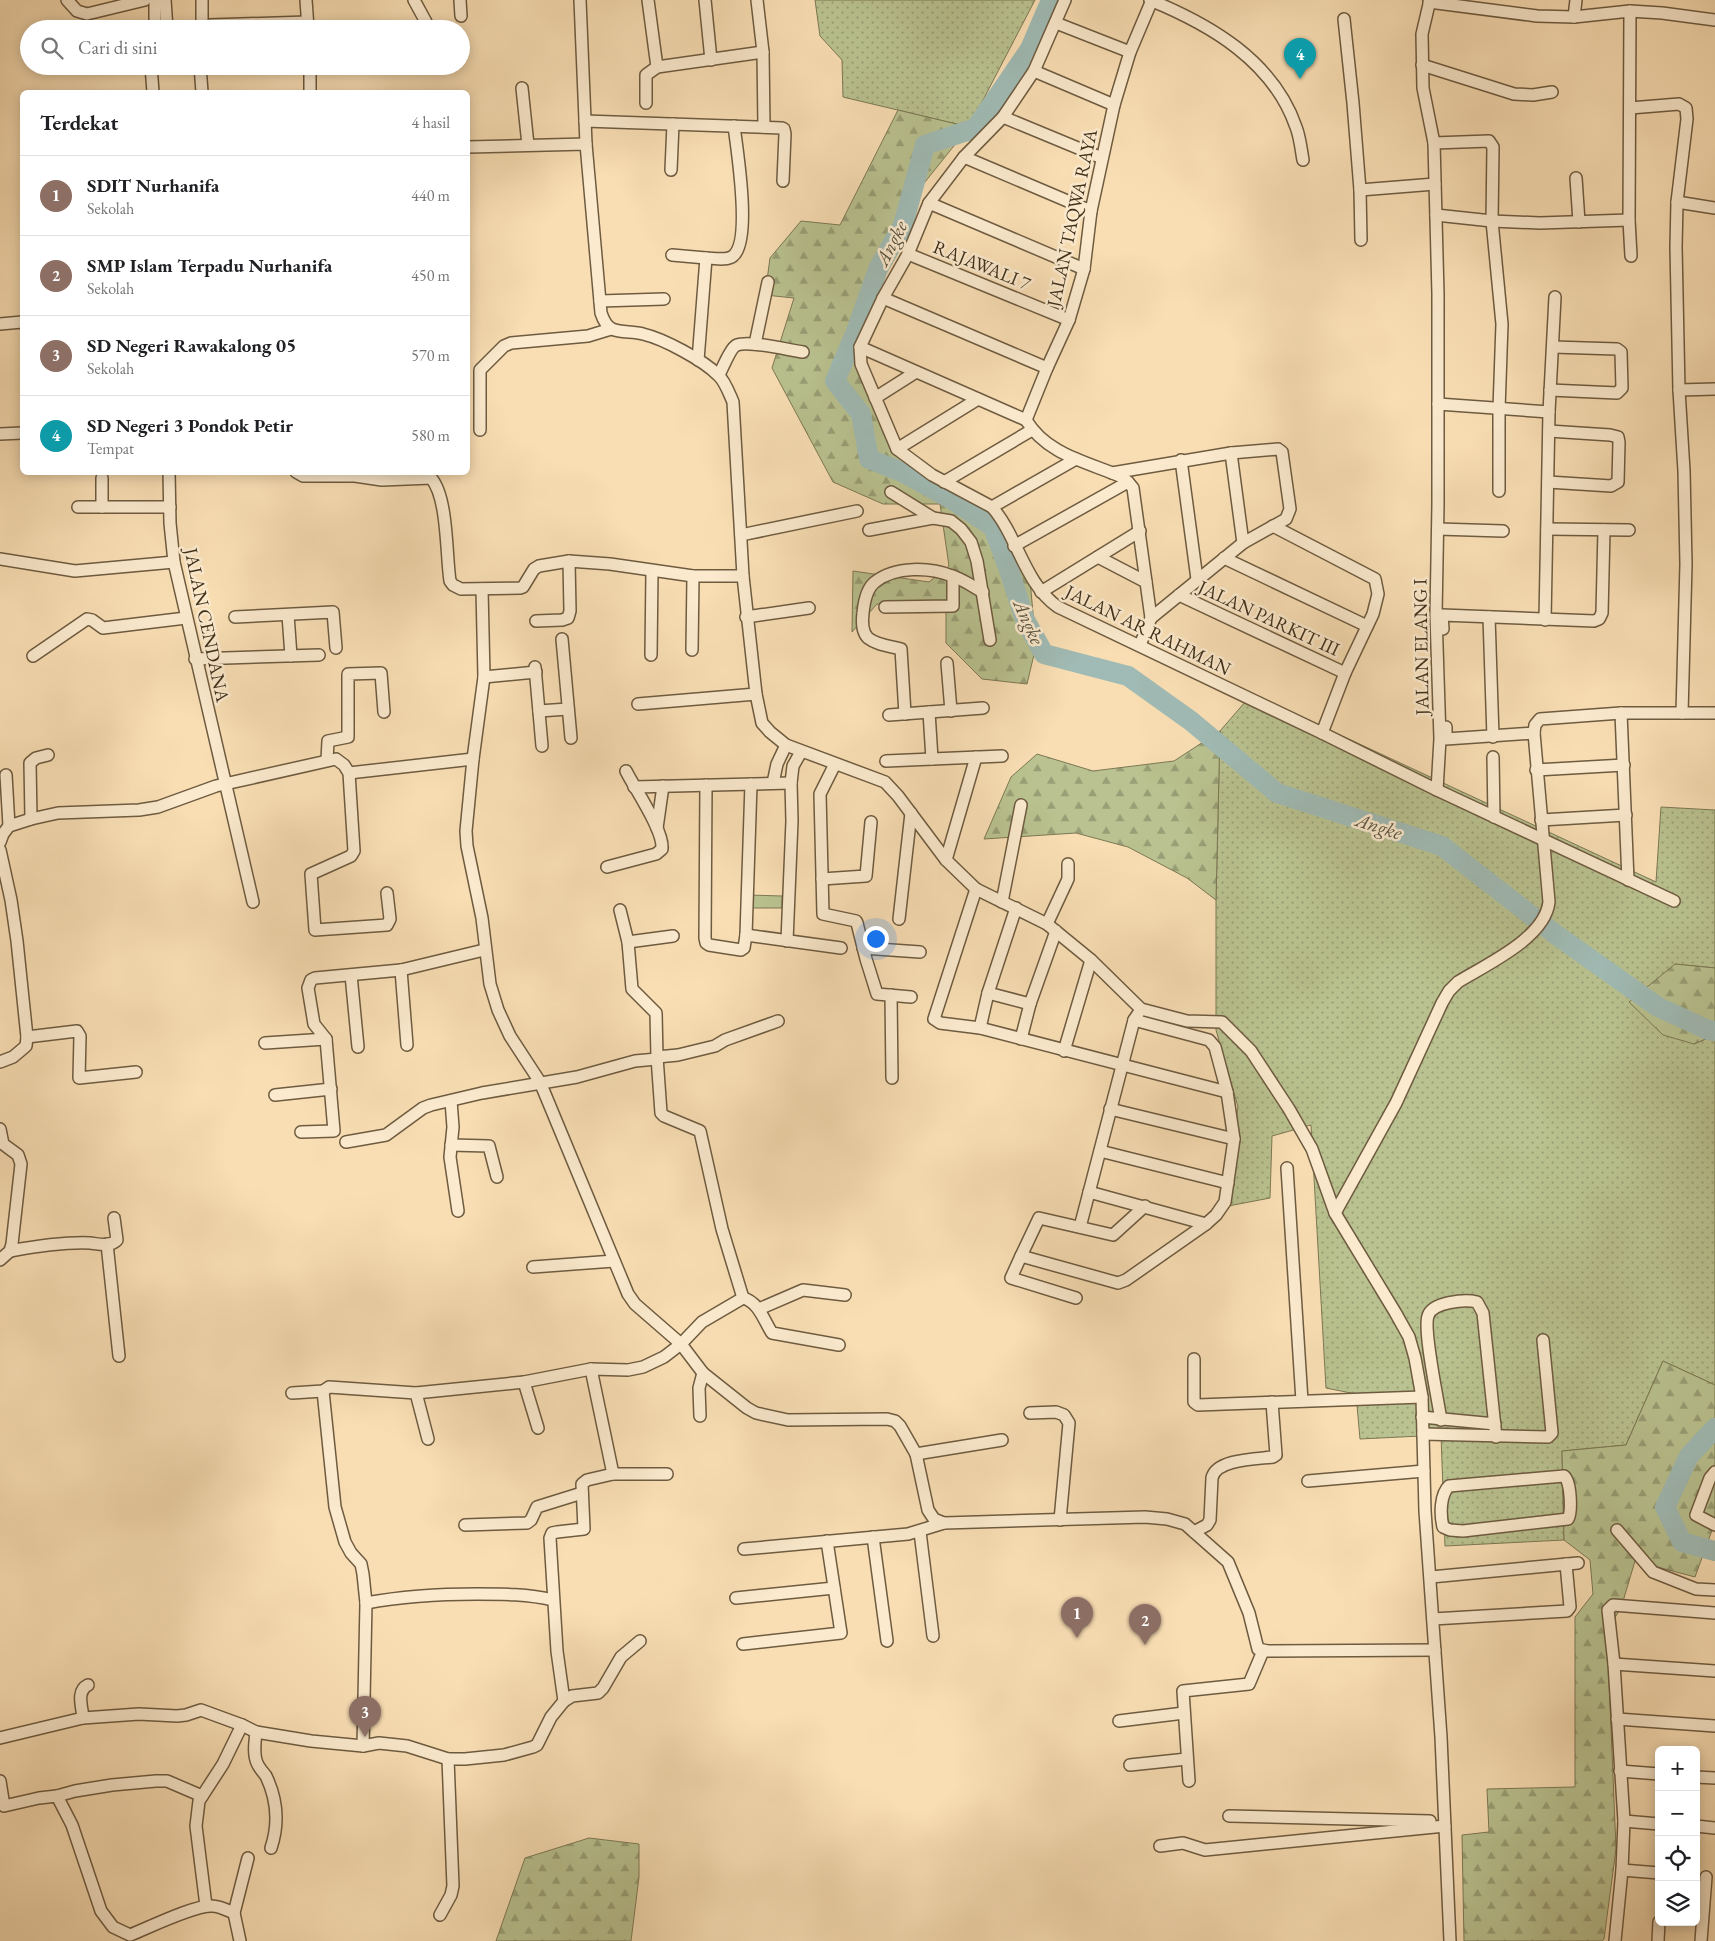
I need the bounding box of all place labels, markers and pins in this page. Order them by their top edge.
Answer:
pin: 4 [1284,38,1316,79]
pin: 1 [1061,1597,1093,1638]
pin: 2 [1129,1604,1161,1645]
pin: 3 [349,1696,381,1737]

